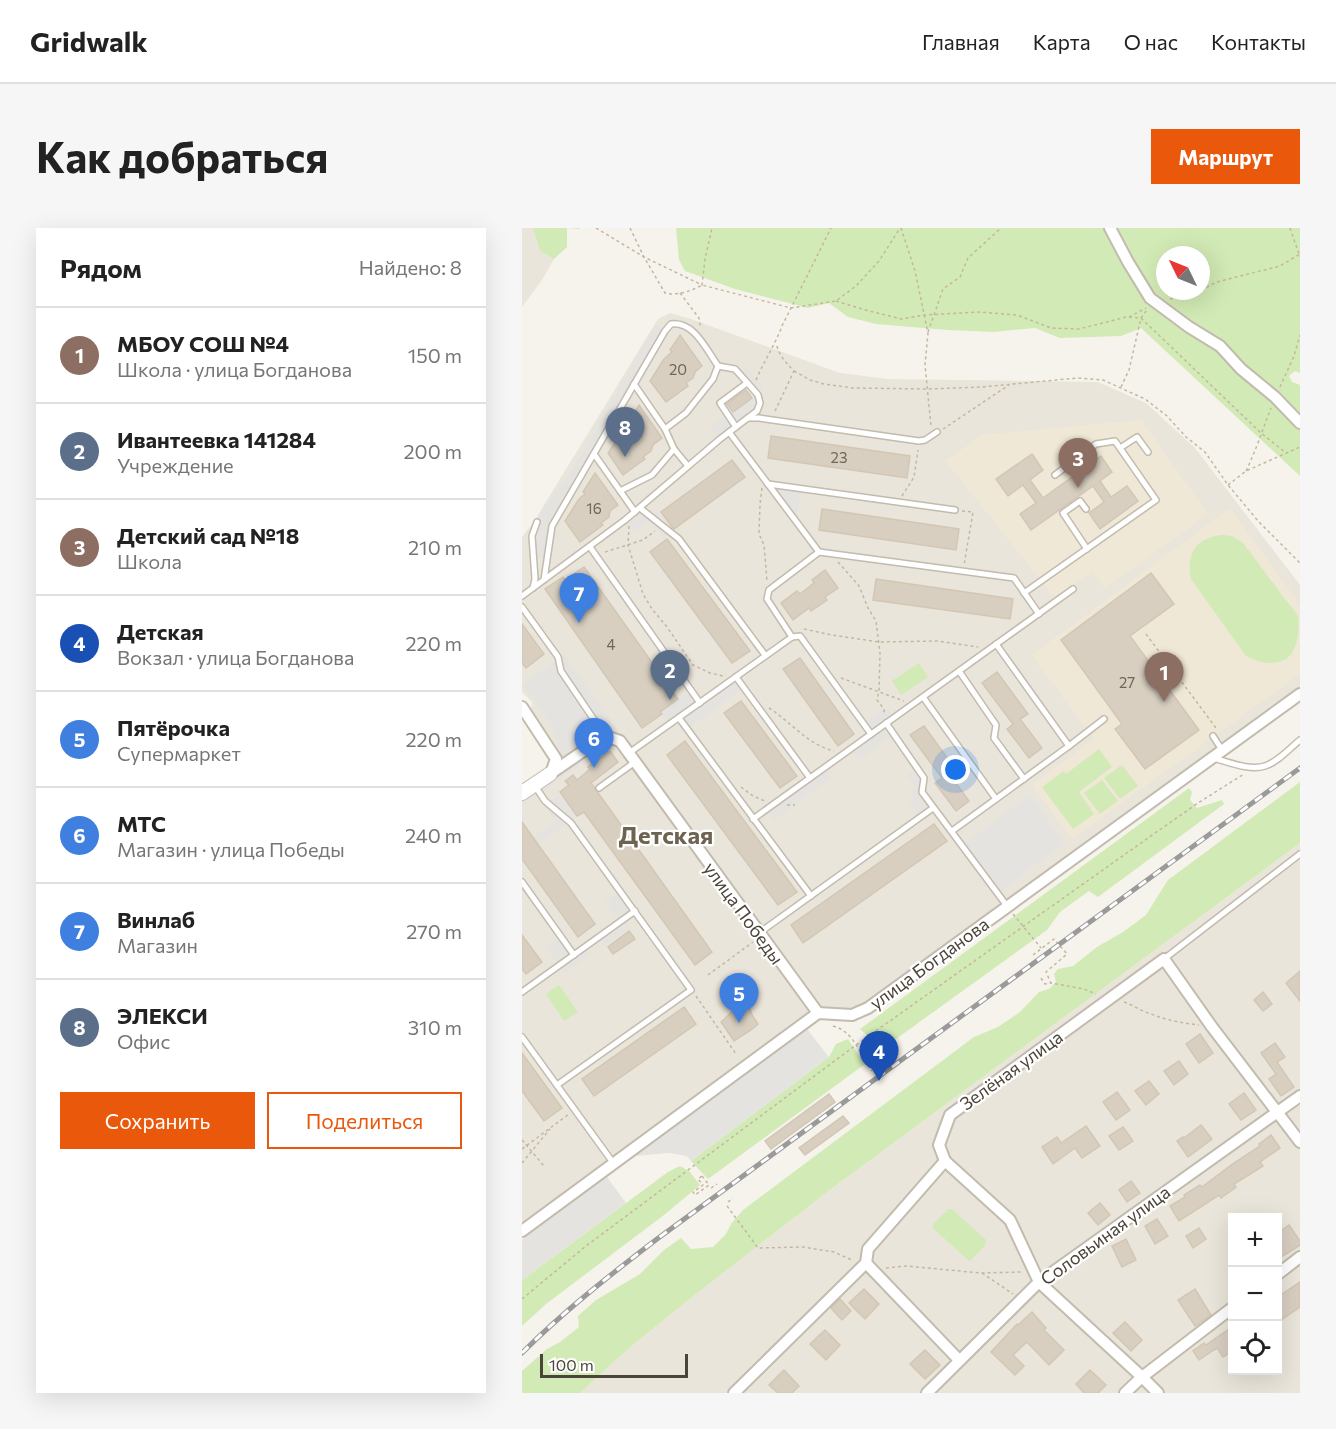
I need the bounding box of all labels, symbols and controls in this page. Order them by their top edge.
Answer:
text: Gridwalk [30,24,148,58]
text: Главная [922,29,1000,54]
text: Карта [1033,29,1091,54]
text: О нас [1124,29,1178,54]
text: Контакты [1211,29,1306,54]
button: Маршрут [1151,129,1300,184]
text: Как добраться [36,130,328,182]
north arrow [1156,246,1210,300]
text: Рядом [60,252,142,283]
text: Найдено: 8 [359,255,462,279]
text: МБОУ СОШ №4 [117,330,289,357]
text: 1 [75,343,84,367]
text: 150 m [408,343,462,367]
text: Школа · улица Богданова [117,357,352,381]
house number: 20 [669,360,687,378]
pin: 8 [606,408,644,457]
text: Ивантеевка 141284 [117,426,316,453]
pin: 3 [1058,438,1098,488]
text: 2 [74,439,85,463]
text: 200 m [404,439,462,463]
house number: 23 [831,448,847,466]
text: Учреждение [117,453,234,477]
house number: 16 [586,499,602,517]
text: Детский сад №18 [117,522,299,549]
text: 3 [74,535,85,559]
text: 210 m [408,535,462,559]
text: Школа [117,549,182,573]
pin: 7 [560,574,598,623]
text: Детская [117,618,204,645]
text: 4 [73,631,86,655]
text: 220 m [406,631,462,655]
house number: 4 [607,635,616,653]
text: Вокзал · улица Богданова [117,645,354,669]
pin: 2 [650,650,690,700]
pin: 1 [1144,652,1184,702]
house number: 27 [1119,673,1135,691]
text: Пятёрочка [117,714,230,741]
pin: 6 [574,718,614,768]
text: 5 [74,727,85,751]
text: 220 m [406,727,462,751]
text: Супермаркет [117,741,241,765]
your location [941,755,970,784]
text: МТС [117,810,166,837]
district label: Детская [619,820,713,849]
text: 6 [73,823,86,847]
text: 240 m [405,823,462,847]
text: Магазин · улица Победы [117,837,345,861]
street label: улица Победы [700,858,788,968]
text: Винлаб [117,906,195,933]
street label: улица Богданова [865,912,993,1014]
text: 7 [74,919,85,943]
text: 270 m [406,919,462,943]
text: Магазин [117,933,198,957]
pin: 5 [720,974,758,1023]
text: ЭЛЕКСИ [117,1002,208,1029]
text: 8 [73,1015,86,1039]
text: 310 m [408,1015,462,1039]
street label: Зелёная улица [955,1025,1067,1115]
text: Офис [117,1029,170,1053]
pin: 4 [860,1032,898,1081]
button: Сохранить [60,1092,255,1149]
button: Поделиться [267,1092,462,1149]
street label: Соловьиная улица [1036,1181,1174,1289]
map controls [1228,1213,1282,1375]
button: + [1228,1213,1282,1267]
button: − [1228,1267,1282,1321]
button: locate [1228,1321,1282,1375]
scale bar [540,1351,688,1378]
text: 100 m [549,1355,594,1374]

